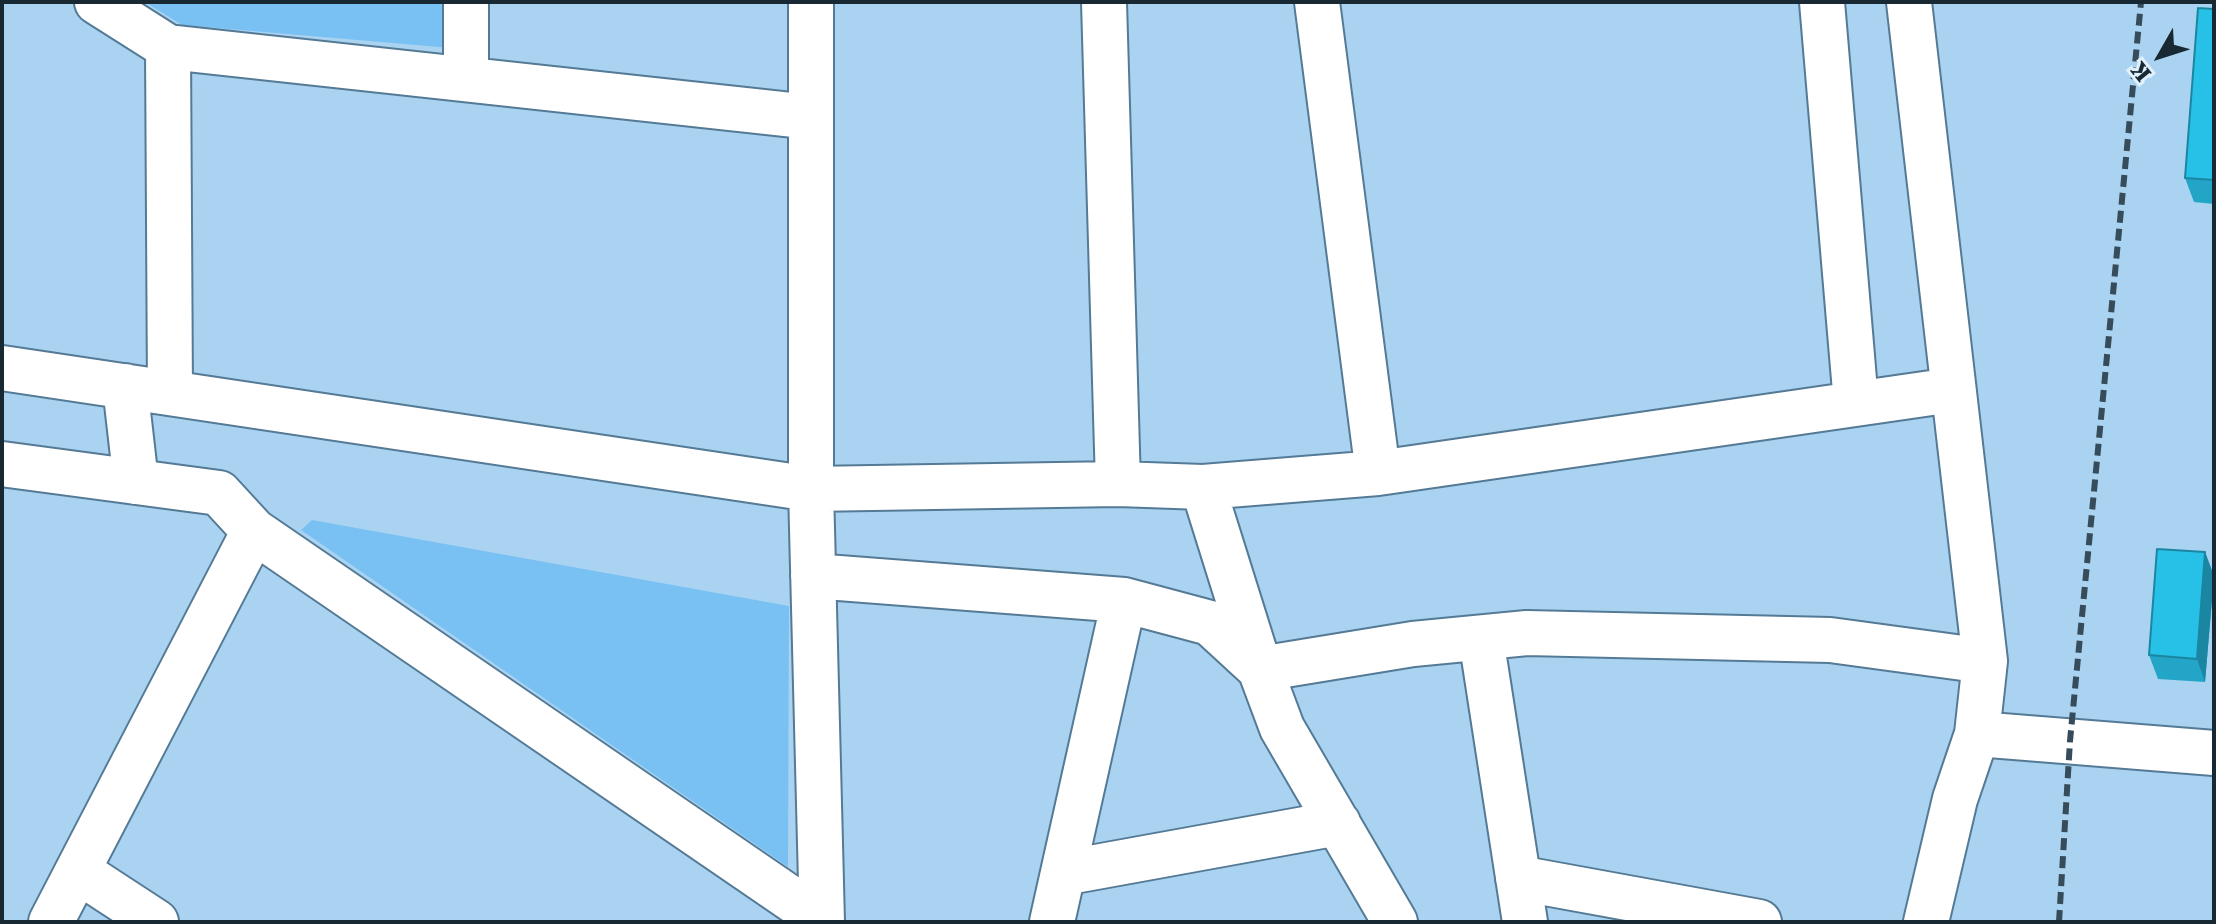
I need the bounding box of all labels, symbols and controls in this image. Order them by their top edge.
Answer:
north arrow [2120,16,2200,96]
text: K [2126,57,2156,86]

